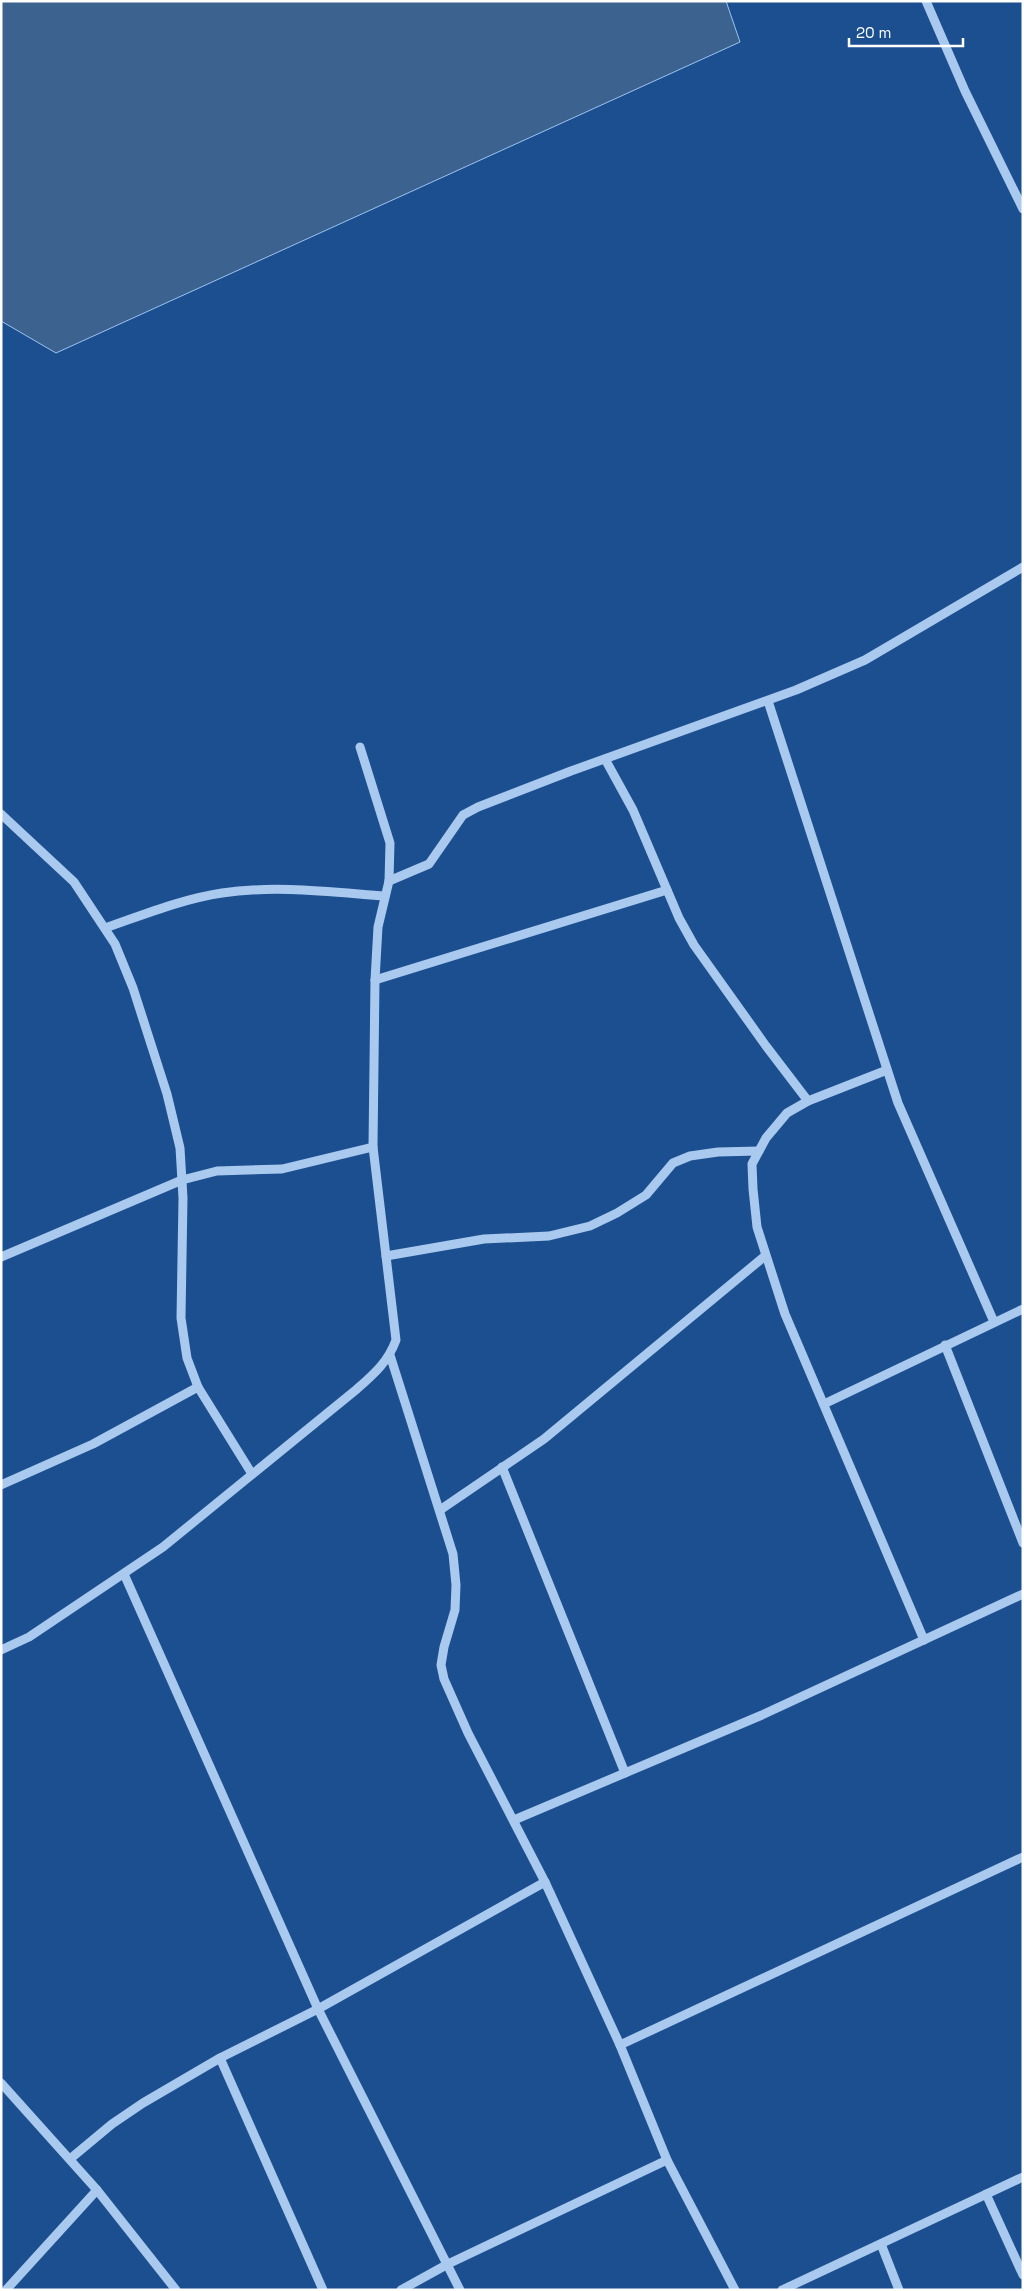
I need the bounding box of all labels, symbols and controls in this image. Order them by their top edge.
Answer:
scale bar [849,15,963,47]
text: 20 m [856,23,891,42]

